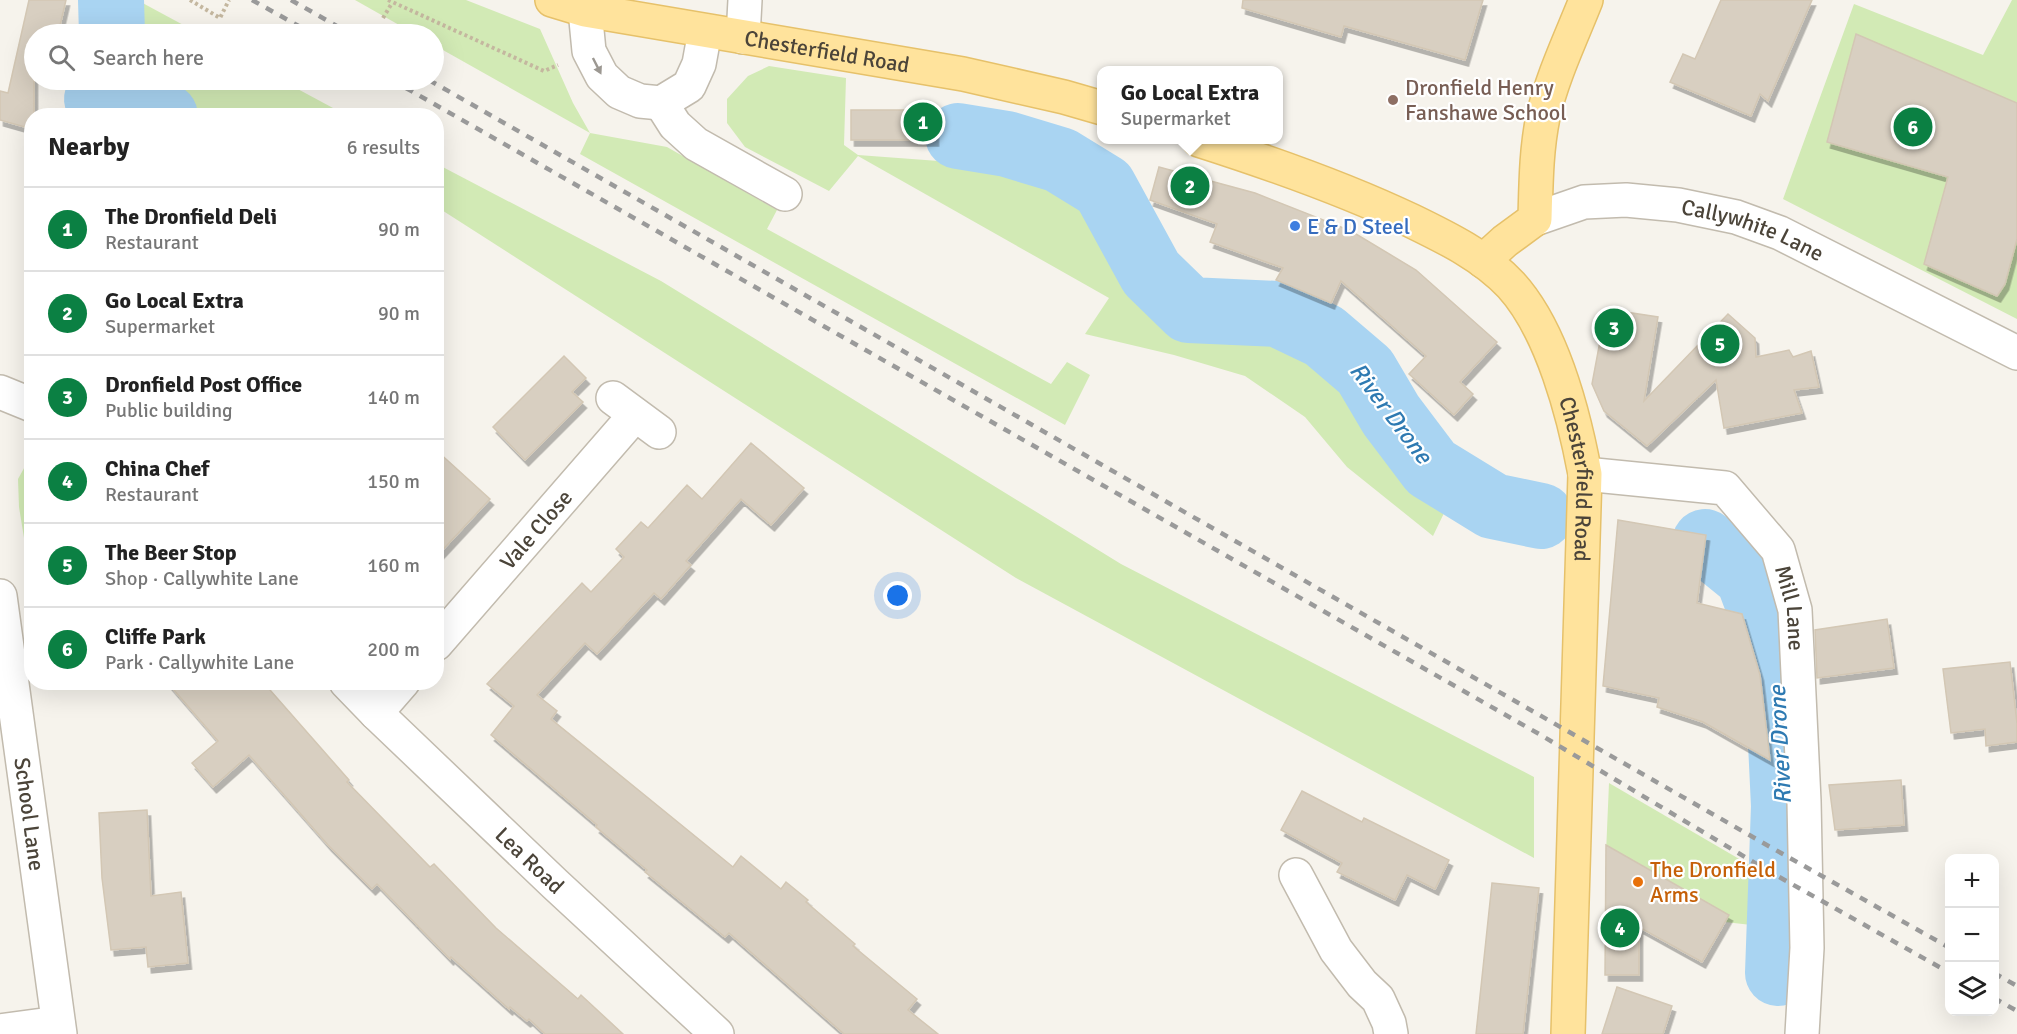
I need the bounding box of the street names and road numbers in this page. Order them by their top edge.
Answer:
street label: Chesterfield Road [743,24,912,78]
street label: Callywhite Lane [1679,193,1829,267]
street label: Chesterfield Road [1554,393,1599,562]
street label: Vale Close [494,484,578,575]
street label: Mill Lane [1769,562,1810,651]
street label: School Lane [9,756,51,872]
street label: Lea Road [490,821,570,899]

